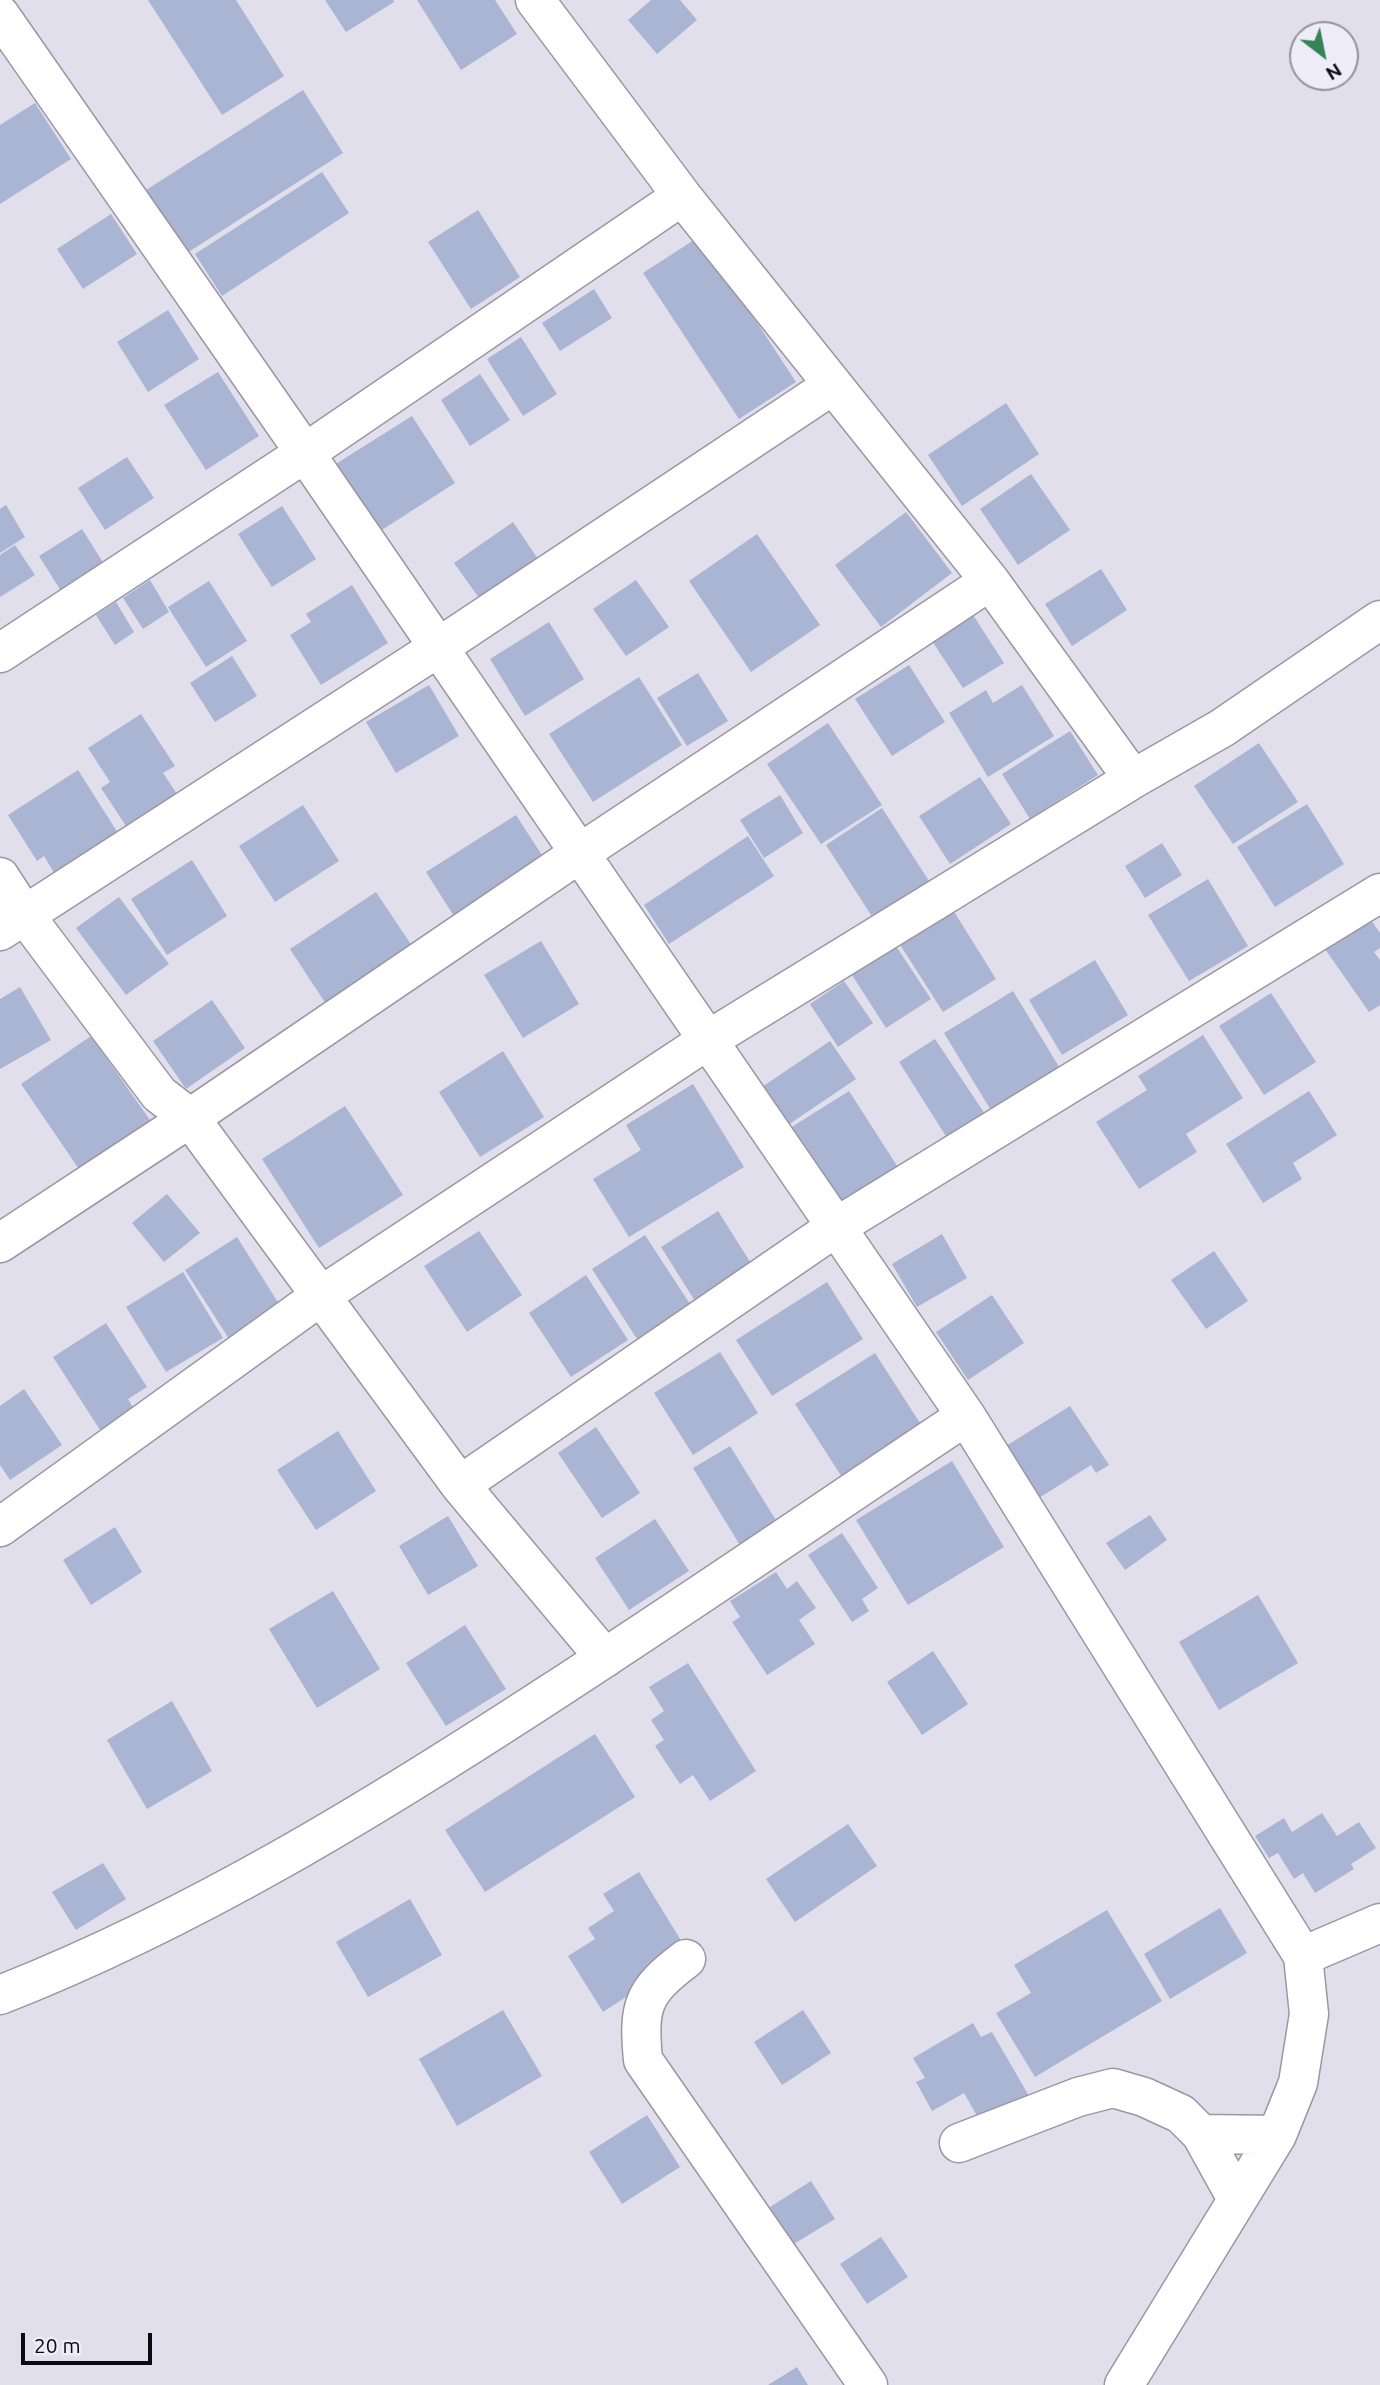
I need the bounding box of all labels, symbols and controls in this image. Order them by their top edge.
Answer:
north arrow [1289,21,1359,91]
text: N [1322,59,1346,85]
scale bar [24,2318,156,2362]
text: 20 m [34,2333,81,2357]

